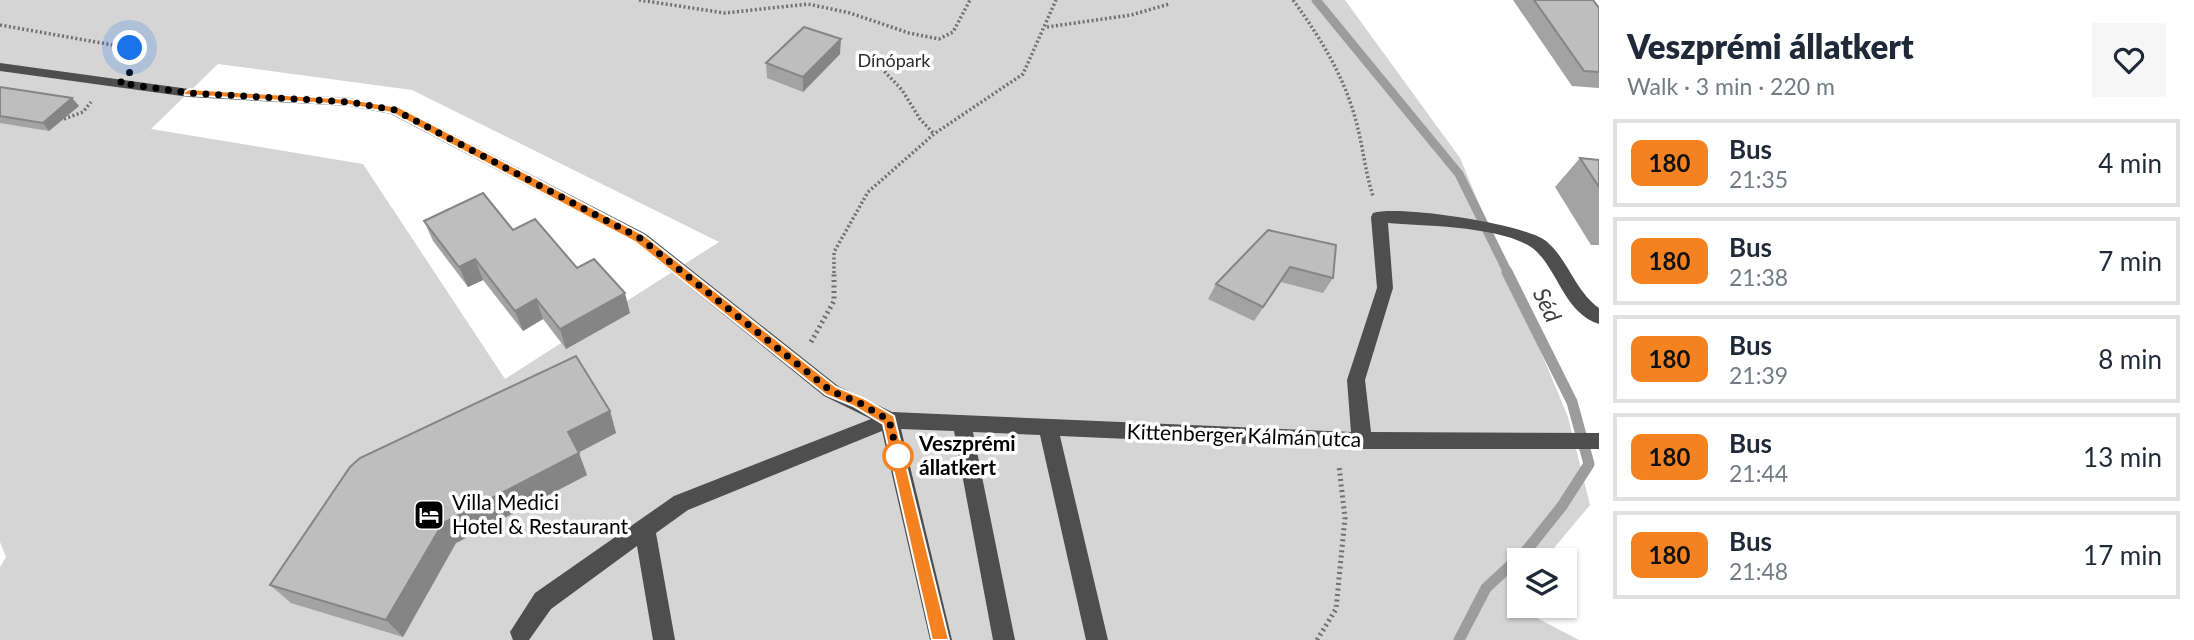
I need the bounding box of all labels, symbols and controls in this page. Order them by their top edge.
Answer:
button: heart [2092,23,2166,97]
text: Veszprémi állatkert [1627,26,1914,66]
your location [112,30,147,65]
park label: Dínópark [858,49,931,71]
text: Walk · 3 min · 220 m [1627,72,1835,100]
text: Bus [1729,133,1772,165]
text: 4 min [2098,147,2162,179]
text: 180 [1649,148,1690,177]
text: 21:35 [1729,165,1788,193]
text: Bus [1729,231,1772,263]
text: 7 min [2098,245,2162,277]
text: 180 [1649,246,1690,275]
text: 21:38 [1729,263,1788,291]
water label: Séd [1528,283,1568,326]
text: Bus [1729,329,1772,361]
text: 8 min [2098,343,2162,375]
text: 180 [1649,344,1690,373]
text: 21:39 [1729,361,1788,389]
street label: Kittenberger Kálmán utca [1126,418,1362,451]
text: Bus [1729,427,1772,459]
place label: Veszprémi állatkert [918,430,1016,479]
marker: Veszprémi állatkert [883,441,913,471]
text: 13 min [2083,441,2162,473]
text: 180 [1649,442,1690,471]
text: 21:44 [1729,459,1788,487]
place label: Villa Medici Hotel & Restaurant [452,489,628,538]
hotel icon: Villa Medici Hotel & Restaurant [412,498,446,532]
text: Bus [1729,525,1772,557]
text: 17 min [2083,539,2162,571]
text: 180 [1649,540,1690,569]
map controls [1507,548,1577,618]
button: layers [1507,548,1577,618]
text: 21:48 [1729,557,1788,585]

